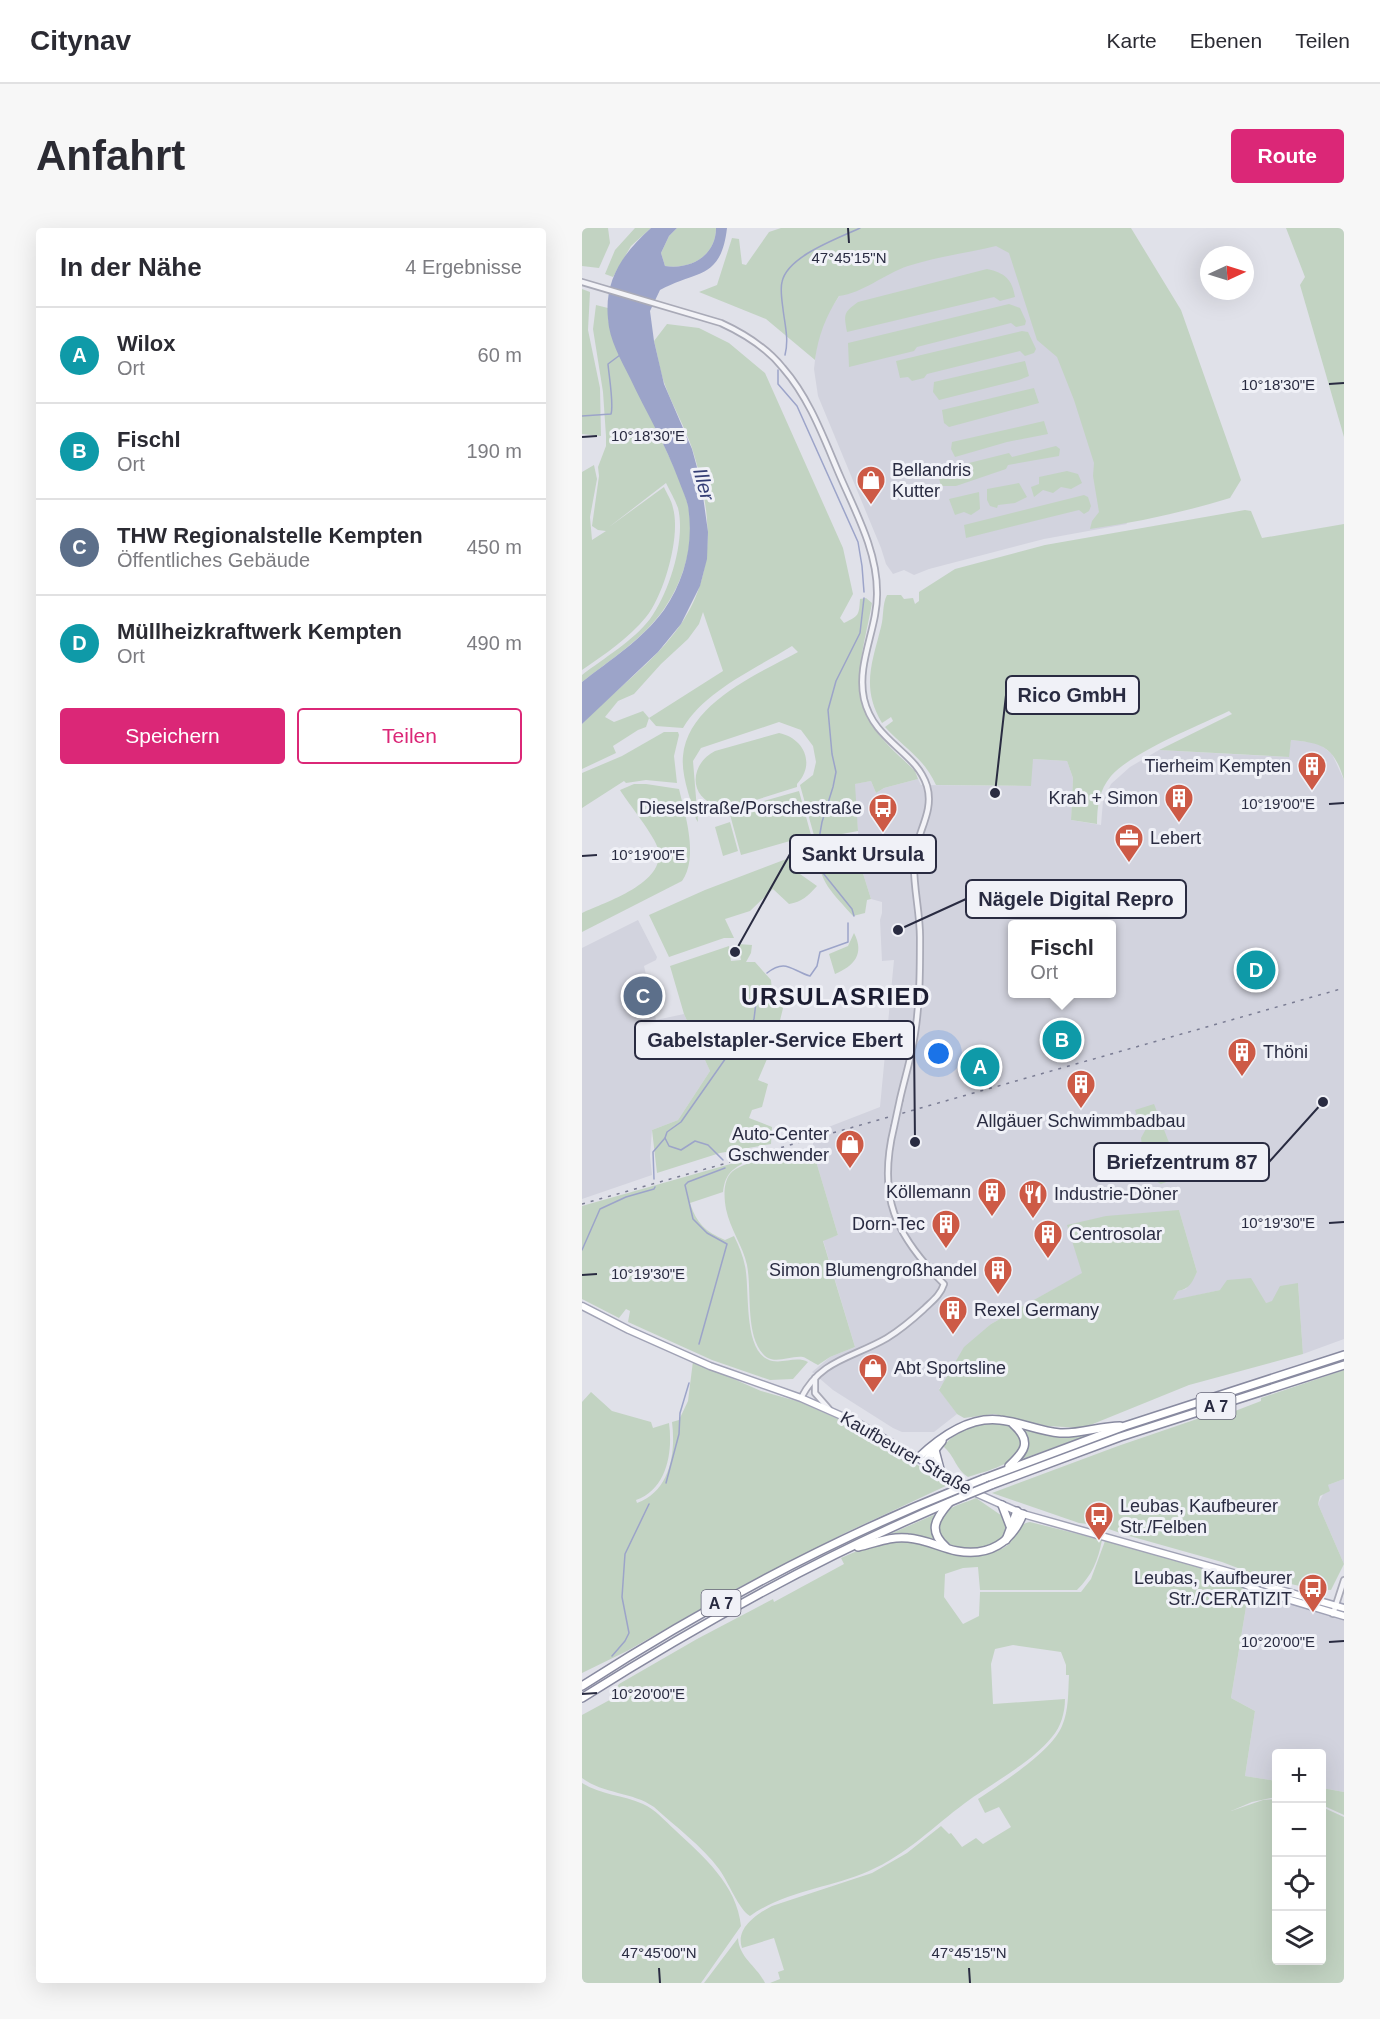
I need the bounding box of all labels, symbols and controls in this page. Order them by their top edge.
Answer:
text: Citynav [30,25,131,56]
text: Karte [1107,29,1157,52]
text: Ebenen [1190,29,1262,52]
text: Teilen [1295,29,1350,52]
button: Route [1231,129,1344,183]
text: Anfahrt [36,132,185,179]
north arrow [1200,246,1254,300]
text: 47°45'15"N [811,249,887,266]
text: In der Nähe [60,252,202,282]
text: 4 Ergebnisse [405,256,522,278]
text: Wilox [117,331,175,356]
text: A [72,344,87,366]
text: 60 m [478,344,522,366]
text: Ort [117,357,145,379]
text: 10°18'30"E [1241,376,1315,393]
text: Fischl [117,427,181,452]
text: 10°18'30"E [611,427,685,444]
text: B [72,440,87,462]
text: 190 m [466,440,522,462]
text: Ort [117,453,145,475]
place label: Bellandris Kutter [892,460,971,501]
shop icon: Bellandris Kutter [855,464,887,506]
water label: Iller [689,466,719,504]
text: THW Regionalstelle Kempten [117,523,423,548]
text: C [72,536,87,558]
text: 450 m [466,536,522,558]
text: Öffentliches Gebäude [117,549,310,571]
text: Müllheizkraftwerk Kempten [117,619,402,644]
text: D [72,632,87,654]
text: 490 m [466,632,522,654]
text: Ort [117,645,145,667]
callout: Rico GmbH [1006,676,1139,714]
text: Rico GmbH [1018,684,1126,706]
button: Speichern [60,708,285,764]
button: Teilen [297,708,522,764]
building icon: Tierheim Kempten [1296,750,1328,792]
place label: Tierheim Kempten [1145,756,1291,776]
building icon: Krah + Simon [1163,782,1195,824]
place label: Krah + Simon [1048,788,1158,808]
bus stop icon: Dieselstraße/Porschestraße [867,792,899,834]
text: 10°19'00"E [1241,795,1315,812]
place label: Dieselstraße/Porschestraße [639,798,862,818]
office icon: Lebert [1113,822,1145,864]
place label: Lebert [1150,828,1201,848]
callout: Sankt Ursula [790,835,936,873]
text: Sankt Ursula [802,843,925,865]
text: 10°19'00"E [611,846,685,863]
callout: Nägele Digital Repro [966,880,1186,918]
text: Nägele Digital Repro [978,888,1174,910]
popup [1008,920,1116,998]
text: Fischl [1030,935,1094,960]
pin: D [1236,948,1276,992]
text: Ort [1030,961,1058,983]
pin: C [624,974,662,1018]
district label: URSULASRIED [741,983,931,1010]
pin: B [1042,1018,1082,1062]
callout: Gabelstapler-Service Ebert [635,1021,914,1059]
text: Gabelstapler-Service Ebert [647,1029,903,1051]
building icon: Thöni [1226,1036,1258,1078]
your location [924,1039,953,1068]
place label: Thöni [1263,1042,1308,1062]
pin: A [960,1044,1000,1090]
building icon: Allgäuer Schwimmbadbau [1065,1068,1097,1110]
place label: Allgäuer Schwimmbadbau [976,1111,1186,1131]
place label: Auto-Center Gschwender [728,1124,829,1165]
shop icon: Auto-Center Gschwender [834,1128,866,1170]
callout: Briefzentrum 87 [1094,1143,1269,1181]
text: Briefzentrum 87 [1106,1151,1258,1173]
building icon: Köllemann [976,1176,1008,1218]
restaurant icon: Industrie-Döner [1017,1178,1049,1220]
place label: Köllemann [886,1182,971,1202]
place label: Industrie-Döner [1054,1184,1178,1204]
building icon: Dorn-Tec [930,1208,962,1250]
place label: Dorn-Tec [852,1214,925,1234]
text: 10°19'30"E [1241,1214,1315,1231]
building icon: Centrosolar [1032,1218,1064,1260]
place label: Centrosolar [1069,1224,1162,1244]
building icon: Simon Blumengroßhandel [982,1254,1014,1296]
place label: Simon Blumengroßhandel [769,1260,977,1280]
text: 10°19'30"E [611,1265,685,1282]
building icon: Rexel Germany [937,1294,969,1336]
place label: Rexel Germany [974,1300,1099,1320]
shop icon: Abt Sportsline [857,1352,889,1394]
place label: Abt Sportsline [894,1358,1006,1378]
road number: A 7 [1196,1393,1236,1419]
street label: Kaufbeurer Straße [837,1407,975,1499]
place label: Leubas, Kaufbeurer Str./Felben [1120,1496,1278,1537]
bus stop icon: Leubas, Kaufbeurer Str./Felben [1083,1500,1115,1542]
place label: Leubas, Kaufbeurer Str./CERATIZIT [1134,1568,1292,1609]
bus stop icon: Leubas, Kaufbeurer Str./CERATIZIT [1297,1572,1329,1614]
road number: A 7 [702,1590,740,1616]
text: 10°20'00"E [1241,1633,1315,1650]
text: 10°20'00"E [611,1685,685,1702]
map controls [1272,1749,1326,1965]
button: + [1272,1749,1326,1803]
button: − [1272,1803,1326,1857]
button: locate [1272,1857,1326,1911]
button: layers [1272,1911,1326,1965]
text: 47°45'00"N [621,1944,697,1961]
text: 47°45'15"N [931,1944,1007,1961]

